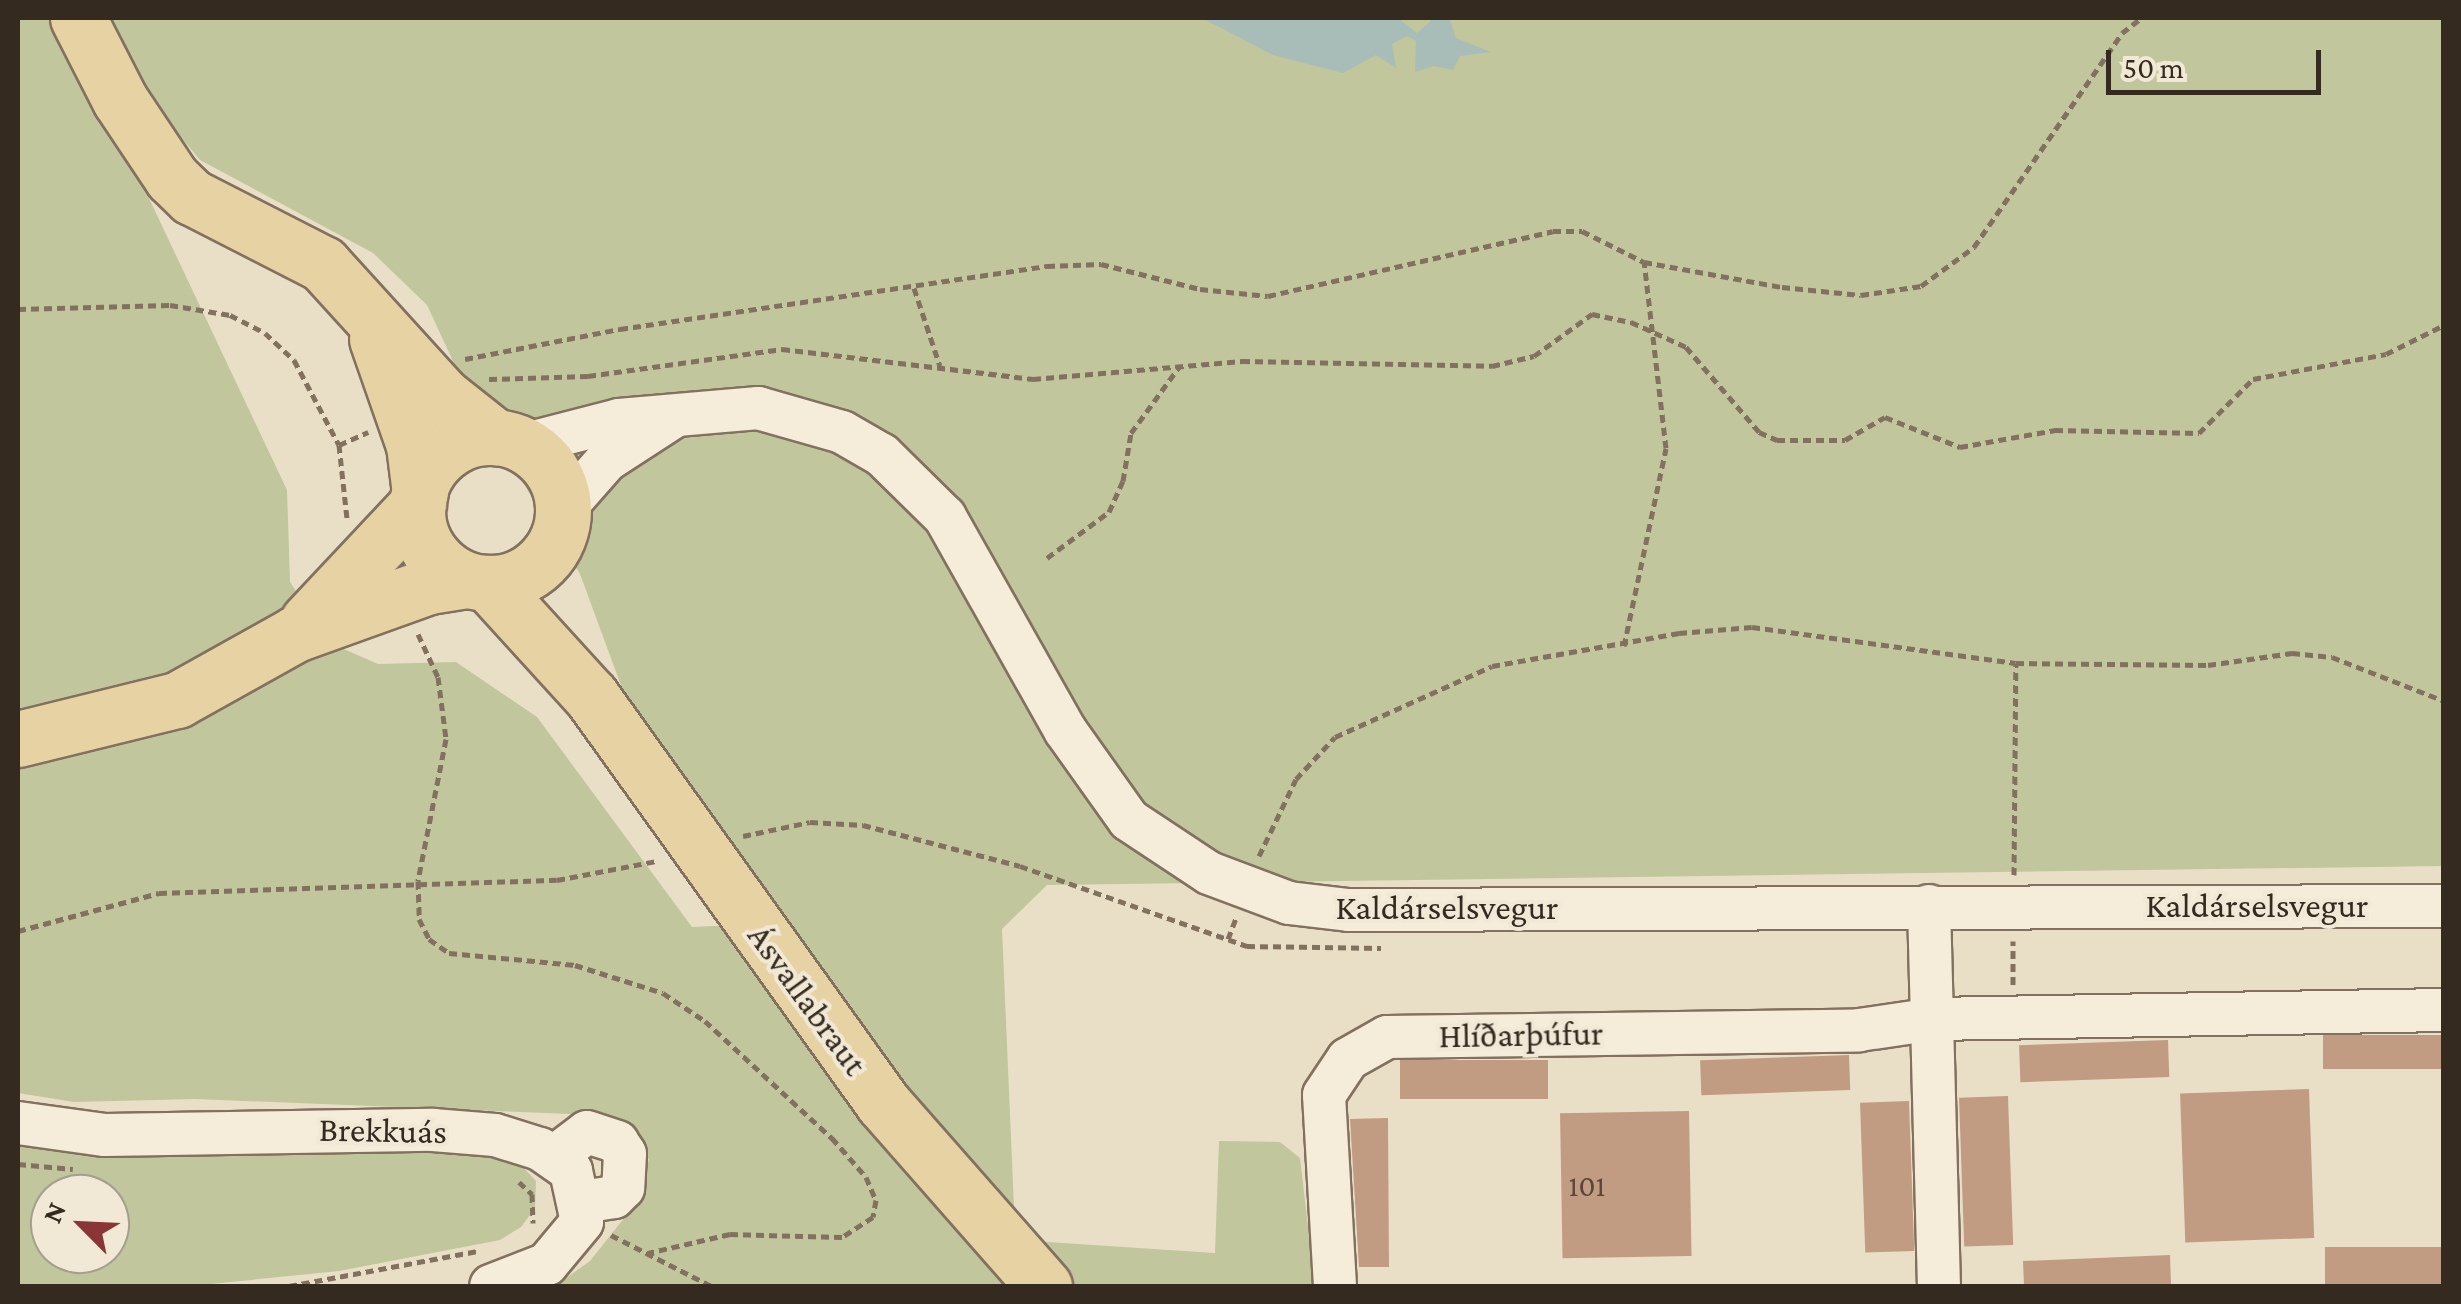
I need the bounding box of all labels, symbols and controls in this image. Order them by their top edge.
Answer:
scale bar [2111,30,2326,92]
text: 50 m [2123,51,2184,84]
street label: Kaldárselsvegur [2146,885,2368,927]
street label: Kaldárselsvegur [1336,887,1558,929]
street label: Ásvallabraut [738,916,876,1084]
street label: Hlíðarþúfur [1438,1013,1604,1057]
street label: Brekkuás [319,1109,447,1153]
house number: 101 [1569,1168,1605,1204]
north arrow [30,1174,130,1274]
text: N [36,1197,72,1227]

